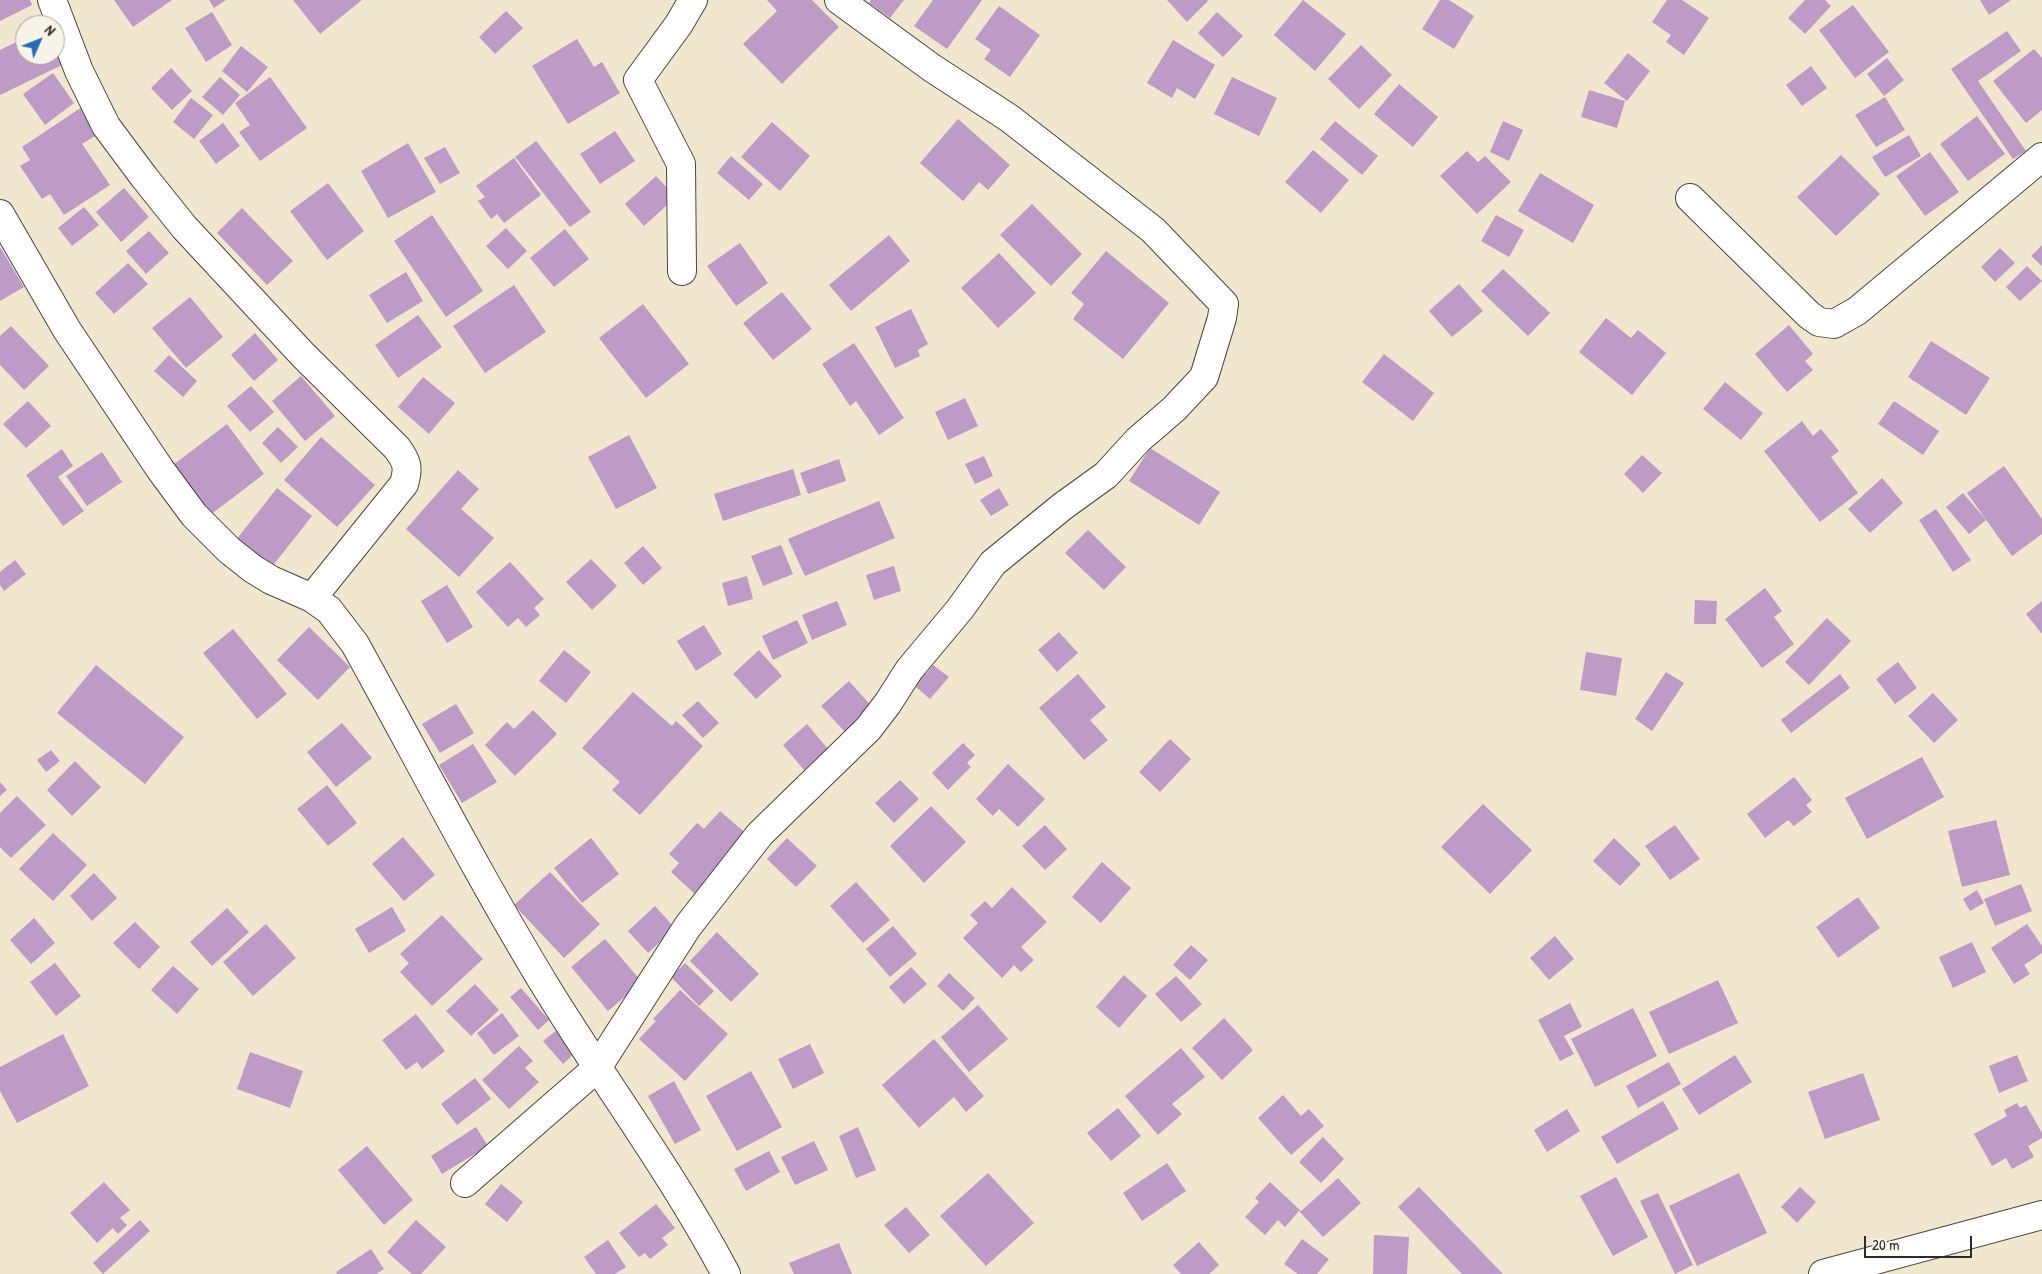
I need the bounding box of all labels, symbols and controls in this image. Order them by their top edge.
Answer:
north arrow [15,15,65,65]
text: N [41,21,60,39]
scale bar [1867,1226,1974,1258]
text: 20 m [1872,1234,1899,1255]

